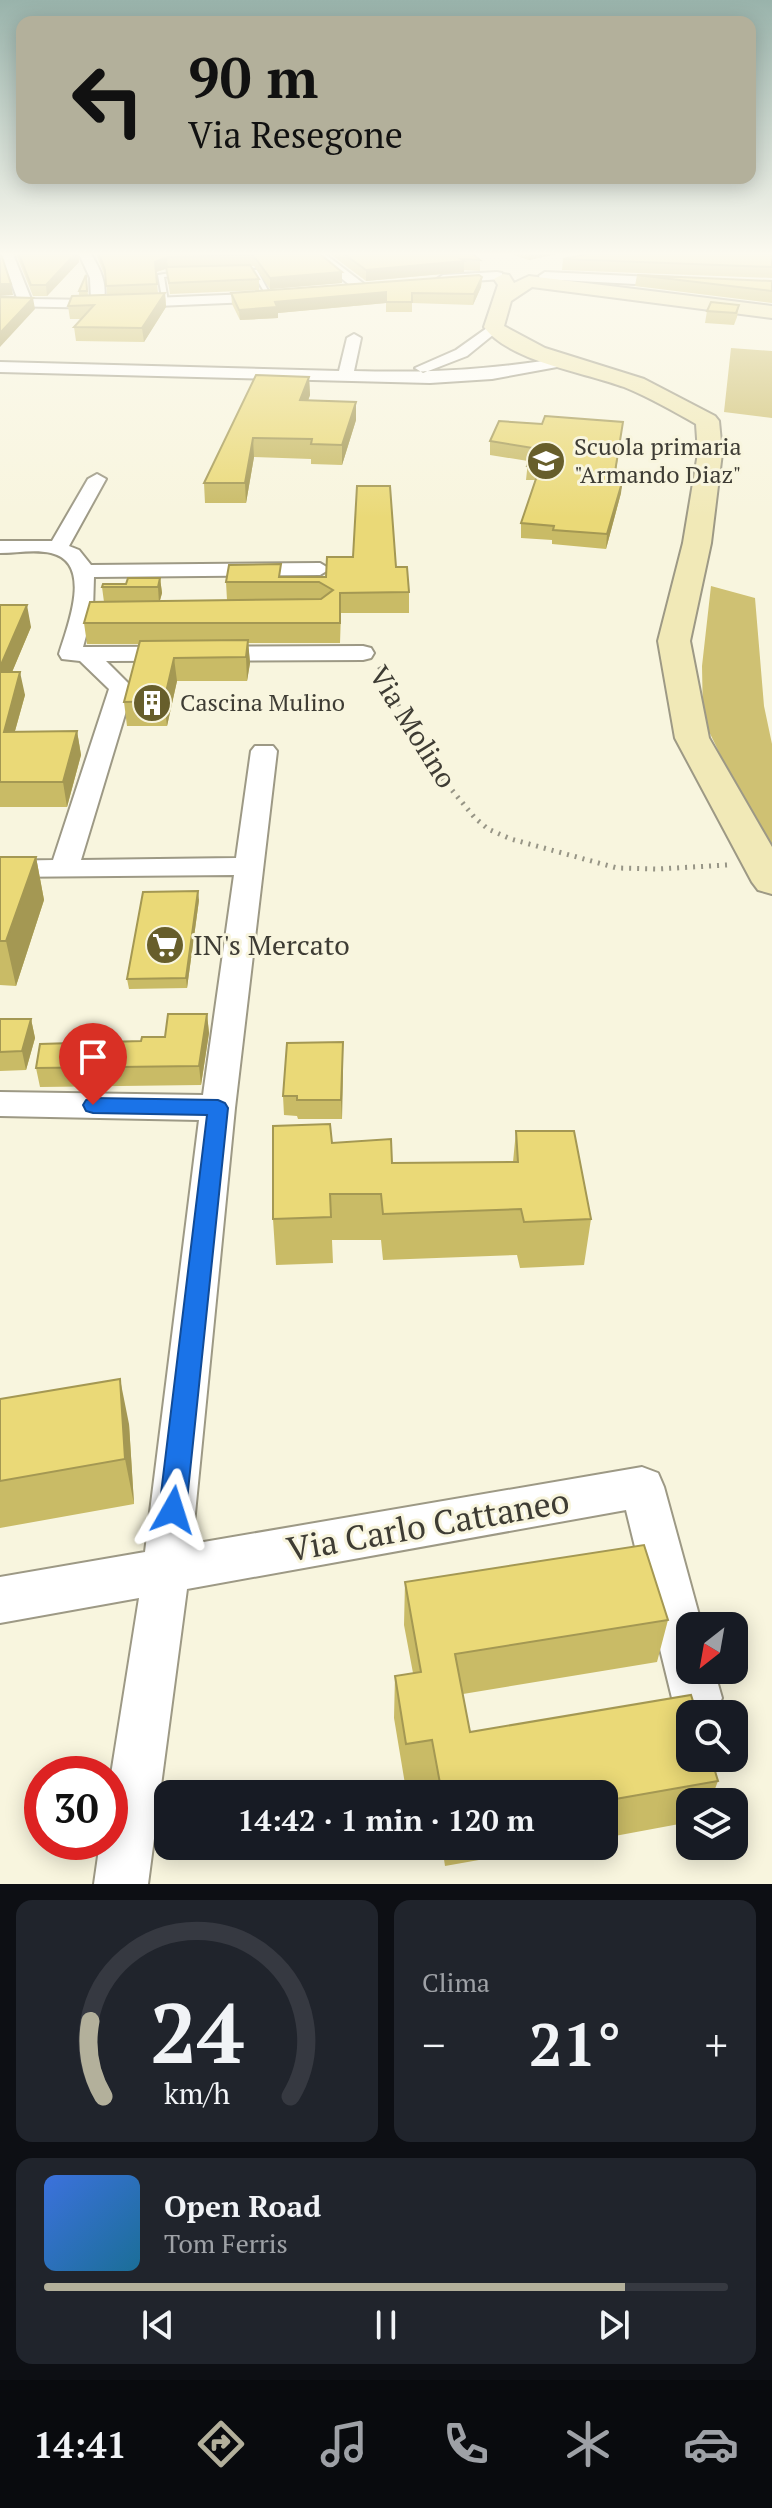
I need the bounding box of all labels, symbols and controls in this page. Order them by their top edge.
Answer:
text: 90 m [188,40,318,114]
icon: left [56,48,160,152]
text: Via Resegone [188,111,403,158]
place label: Scuola primaria "Armando Diaz" [574,430,742,490]
school or university icon: Scuola primaria "Armando Diaz" [525,440,567,482]
street label: Via Molino [361,659,465,795]
building icon: Cascina Mulino [131,682,173,724]
place label: Cascina Mulino [180,686,345,718]
supermarket icon: IN's Mercato [144,924,186,966]
place label: IN's Mercato [193,926,350,963]
pin [59,1023,127,1105]
icon: arrive [71,1035,115,1079]
position arrow [131,1468,215,1552]
street label: Via Carlo Cattaneo [283,1478,573,1571]
north arrow [676,1612,748,1684]
map controls [676,1612,748,1860]
button: search [676,1700,748,1772]
speed limit sign: 30 [24,1756,128,1860]
button: layers [676,1788,748,1860]
text: 14:42 · 1 min · 120 m [238,1800,534,1840]
text: Clima [422,1965,490,1999]
text: 24 [150,1977,244,2087]
text: 21° [529,2004,621,2083]
text: − [422,2015,445,2074]
text: + [705,2015,728,2074]
text: km/h [164,2074,230,2112]
text: Open Road [164,2186,321,2226]
text: Tom Ferris [164,2226,288,2260]
icon: previous [136,2303,180,2347]
icon: pause [364,2303,408,2347]
icon: next [592,2303,636,2347]
icon: directions [193,2416,249,2472]
icon: music [316,2416,372,2472]
icon: phone [438,2416,494,2472]
icon: climate [560,2416,616,2472]
icon: car [683,2416,739,2472]
text: 14:41 [33,2421,127,2468]

